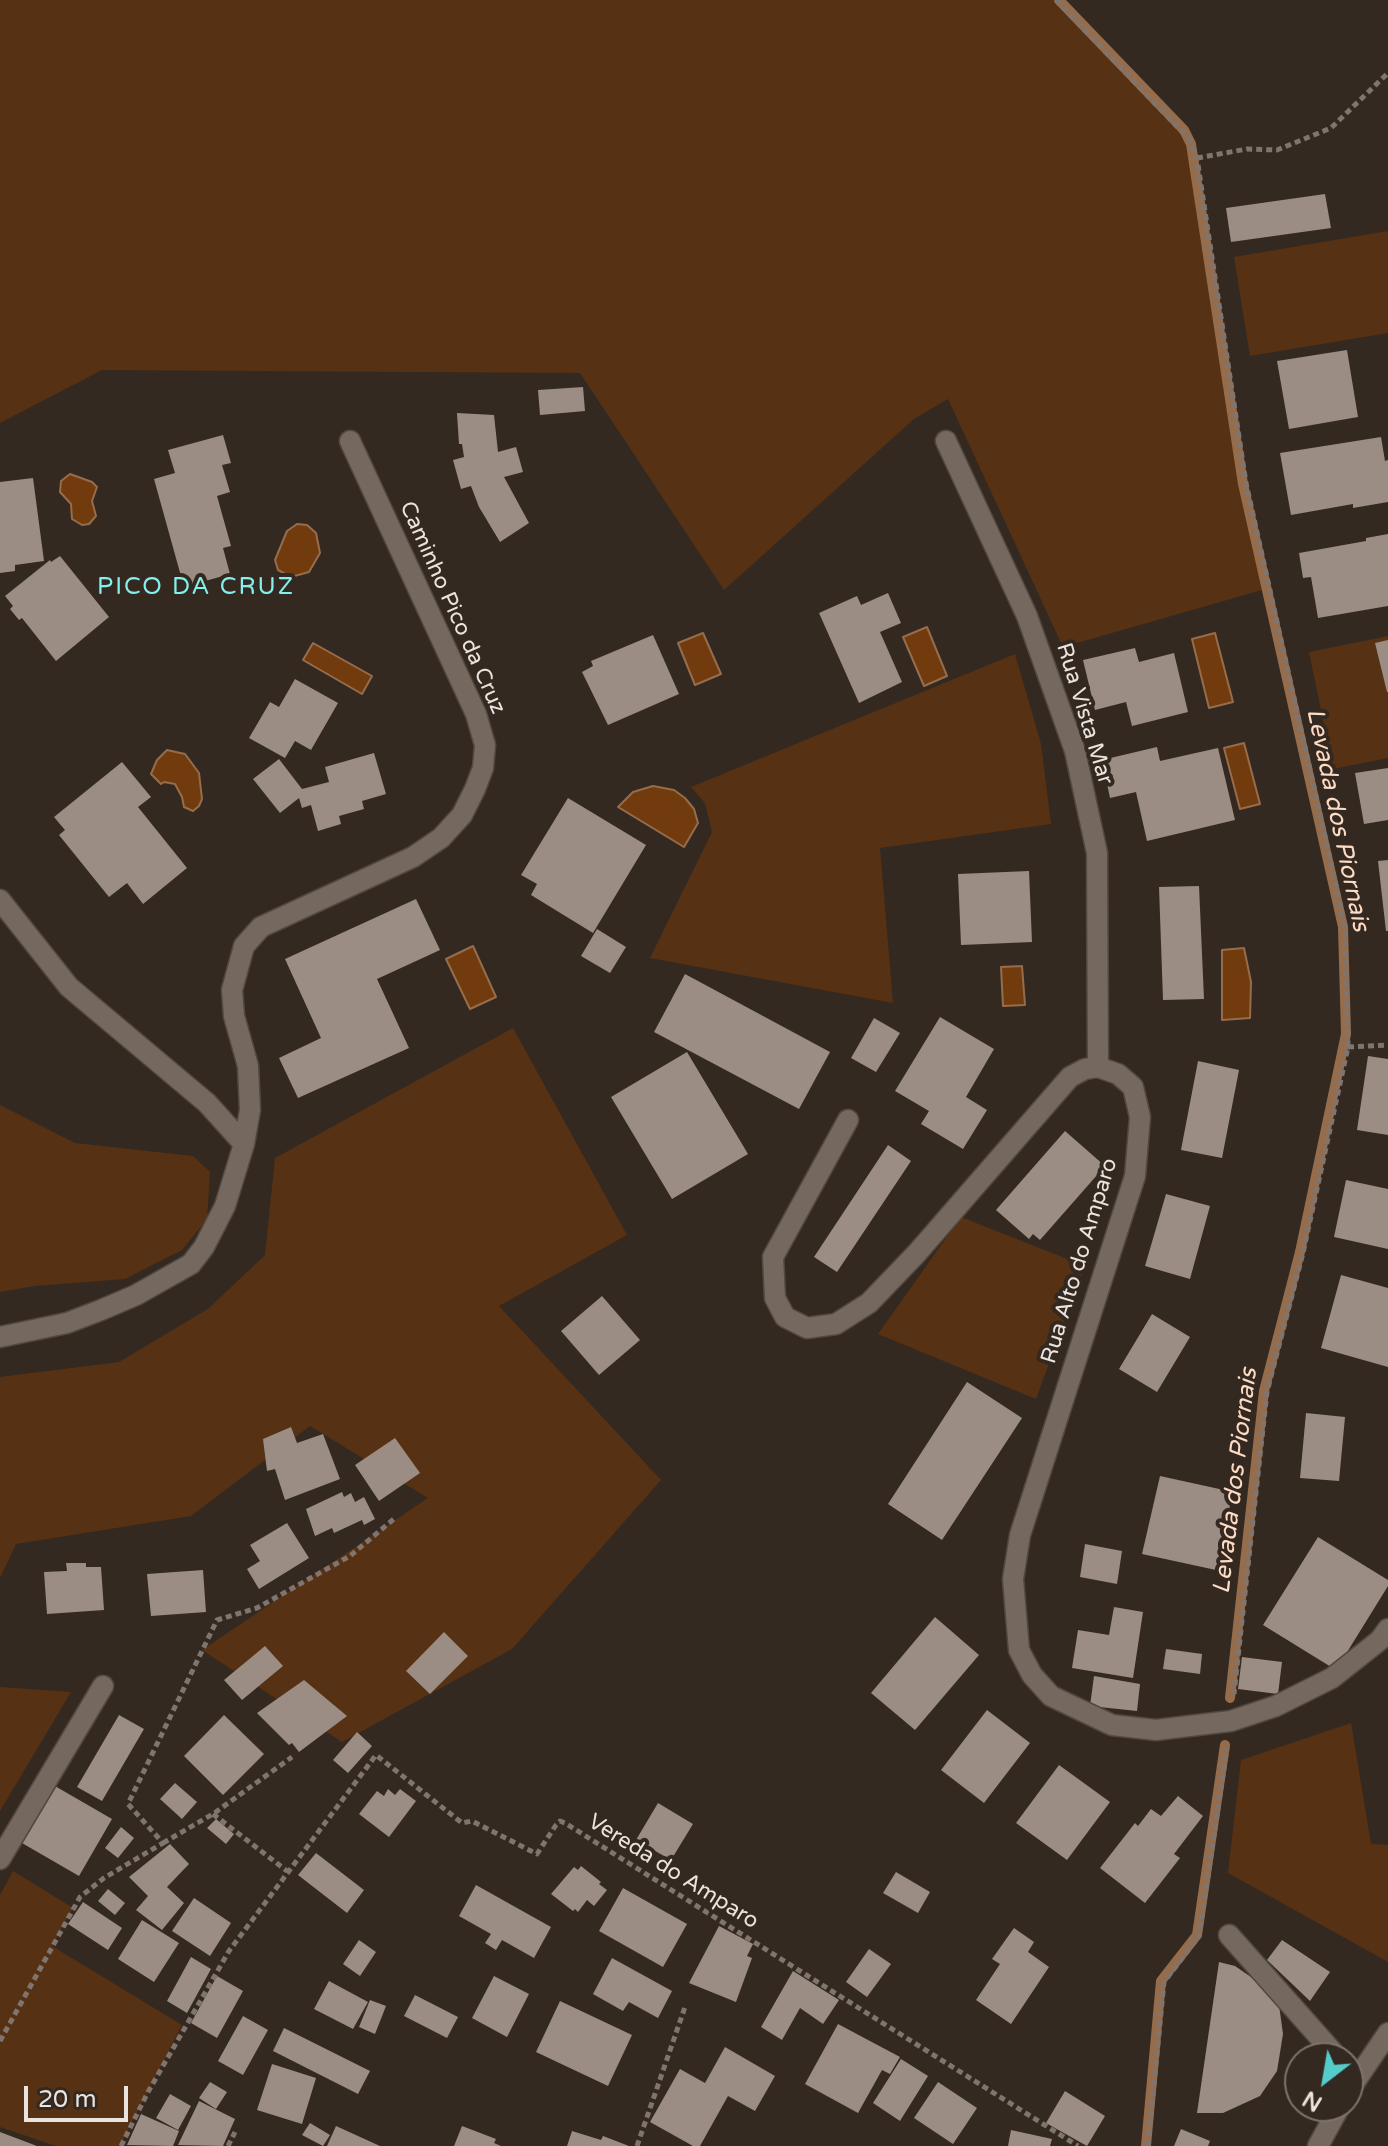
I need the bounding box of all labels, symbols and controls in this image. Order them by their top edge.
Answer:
street label: Caminho Pico da Cruz [393,498,511,718]
district label: PICO DA CRUZ [97,574,295,602]
street label: Rua Vista Mar [1050,640,1118,788]
water label: Levada dos Piornais [1299,706,1375,934]
street label: Rua Alto do Amparo [1036,1155,1124,1367]
water label: Levada dos Piornais [1208,1367,1264,1595]
street label: Vereda do Amparo [583,1809,763,1935]
north arrow [1284,2042,1364,2122]
scale bar [28,2070,132,2120]
text: 20 m [38,2085,96,2114]
text: N [1298,2085,1327,2117]

